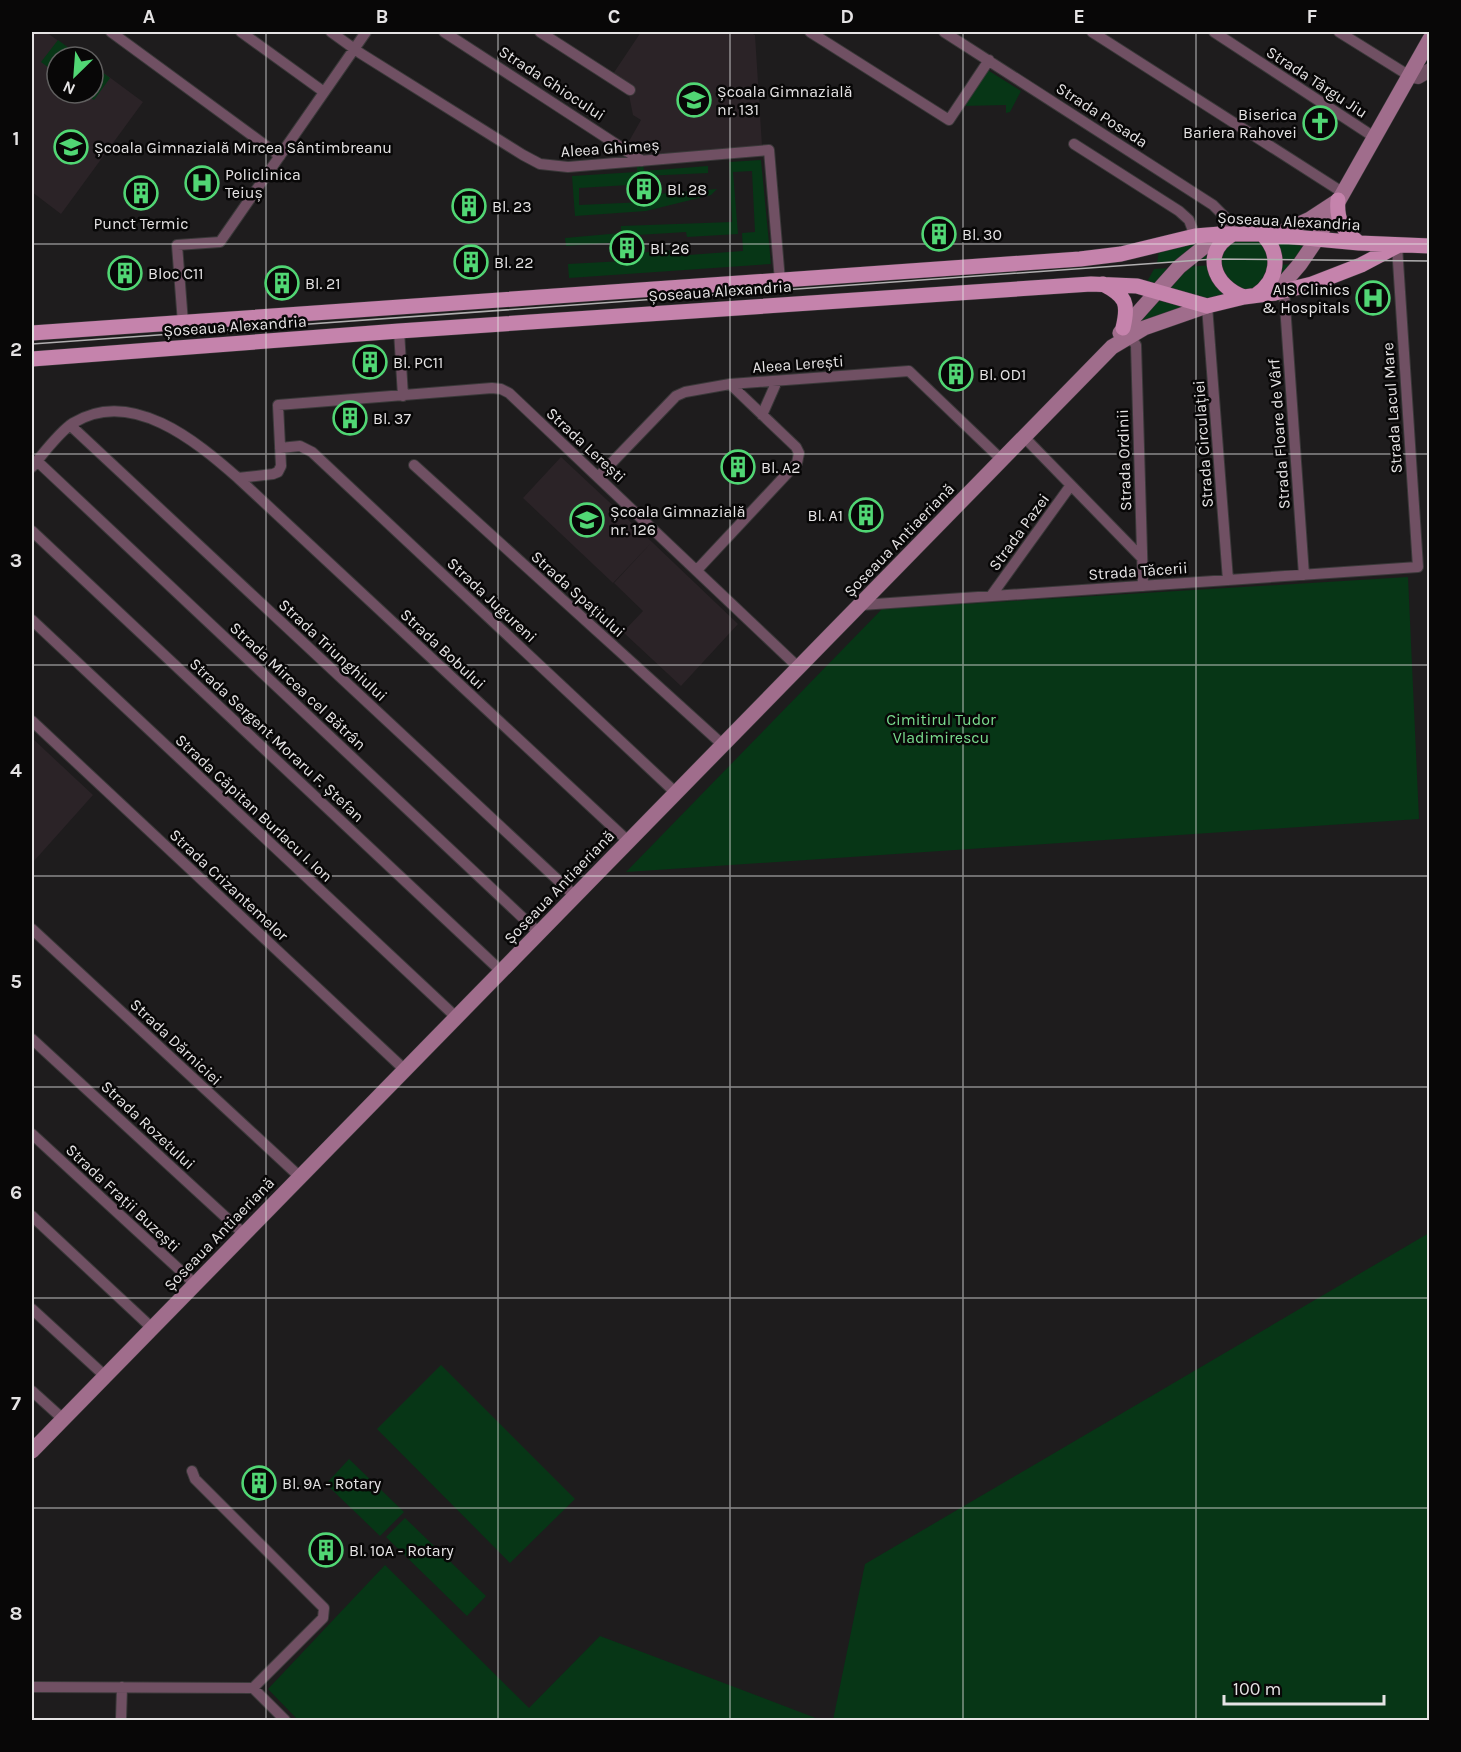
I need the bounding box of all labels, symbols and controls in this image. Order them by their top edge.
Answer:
text: A [143,5,156,28]
text: B [376,5,388,28]
text: C [608,5,620,28]
text: D [840,5,854,28]
text: E [1073,5,1085,28]
text: F [1307,5,1318,28]
street label: Strada Ghiocului [495,42,609,124]
street label: Strada Târgu Jiu [1263,42,1371,122]
north arrow [45,45,105,105]
text: N [60,77,78,99]
street label: Strada Posada [1053,78,1151,152]
school or university icon: Școala Gimnazială nr. 131 [676,82,712,118]
place label: Școala Gimnazială nr. 131 [717,82,853,119]
place label: Biserica Bariera Rahovei [1183,105,1297,142]
church icon: Biserica Bariera Rahovei [1302,105,1338,141]
text: 1 [12,127,20,150]
school or university icon: Școala Gimnazială Mircea Sântimbreanu [53,129,89,165]
street label: Aleea Ghimeș [560,135,660,161]
place label: Școala Gimnazială Mircea Sântimbreanu [94,138,392,157]
hospital icon: Policlinica Teiuș [184,165,220,201]
place label: Policlinica Teiuș [225,165,301,202]
building icon: Bl. 28 [626,171,662,207]
building icon: Punct Termic [123,175,159,211]
place label: Bl. 28 [667,180,707,199]
building icon: Bl. 23 [451,188,487,224]
place label: Bl. 23 [492,197,532,216]
street label: Șoseaua Alexandria [1217,208,1361,234]
place label: Punct Termic [93,214,189,233]
building icon: Bl. 30 [921,216,957,252]
place label: Bl. 30 [962,225,1002,244]
building icon: Bl. 26 [609,230,645,266]
place label: Bl. 26 [650,239,690,258]
building icon: Bl. 22 [453,244,489,280]
place label: Bl. 22 [494,253,534,272]
building icon: Bloc C11 [107,255,143,291]
place label: Bloc C11 [148,264,204,283]
building icon: Bl. 21 [264,265,300,301]
place label: Bl. 21 [305,274,341,293]
street label: Șoseaua Alexandria [648,277,792,305]
place label: AIS Clinics & Hospitals [1262,280,1350,317]
hospital icon: AIS Clinics & Hospitals [1355,280,1391,316]
street label: Șoseaua Alexandria [163,312,307,340]
text: 2 [10,338,22,361]
street label: Strada Lacul Mare [1378,342,1406,474]
building icon: Bl. PC11 [352,344,388,380]
street label: Aleea Lerești [752,351,844,377]
place label: Bl. PC11 [393,353,443,372]
building icon: Bl. OD1 [938,356,974,392]
street label: Strada Floare de Vârf [1264,358,1294,510]
place label: Bl. OD1 [979,365,1026,384]
street label: Strada Circulației [1189,380,1217,508]
building icon: Bl. 37 [332,400,368,436]
street label: Strada Lerești [542,404,630,486]
place label: Bl. 37 [373,409,412,428]
street label: Strada Ordinii [1113,409,1135,511]
building icon: Bl. A2 [720,449,756,485]
place label: Bl. A2 [761,458,801,477]
street label: Șoseaua Antiaeriană [840,479,958,601]
street label: Strada Pazei [985,490,1053,574]
building icon: Bl. A1 [848,497,884,533]
school or university icon: Școala Gimnazială nr. 126 [569,502,605,538]
place label: Școala Gimnazială nr. 126 [610,502,746,539]
place label: Bl. A1 [807,506,843,525]
street label: Strada Spațiului [527,547,629,641]
text: 3 [10,549,22,572]
street label: Strada Jugureni [443,554,541,646]
street label: Strada Tăcerii [1088,558,1188,584]
street label: Strada Triunghiului [275,595,391,705]
street label: Strada Bobului [397,605,489,693]
street label: Strada Mircea cel Bătrân [226,618,370,754]
street label: Strada Sergent Moraru F. Ștefan [186,654,368,826]
park label: Cimitirul Tudor Vladimirescu [886,710,996,747]
street label: Strada Căpitan Burlacu I. Ion [172,730,336,886]
text: 4 [10,759,22,782]
street label: Strada Crizantemelor [166,825,292,945]
street label: Șoseaua Antiaeriană [500,826,618,948]
text: 5 [10,970,22,993]
street label: Strada Dărniciei [126,995,226,1089]
street label: Strada Rozetului [97,1077,199,1173]
street label: Strada Frații Buzești [62,1140,184,1256]
street label: Șoseaua Antiaeriană [160,1173,278,1295]
text: 6 [10,1181,22,1204]
text: 7 [11,1392,21,1415]
building icon: Bl. 9A - Rotary [241,1465,277,1501]
place label: Bl. 9A - Rotary [282,1474,382,1493]
building icon: Bl. 10A - Rotary [308,1532,344,1568]
place label: Bl. 10A - Rotary [349,1541,454,1560]
text: 8 [10,1602,22,1625]
scale bar [1224,1668,1384,1706]
text: 100 m [1233,1678,1281,1700]

